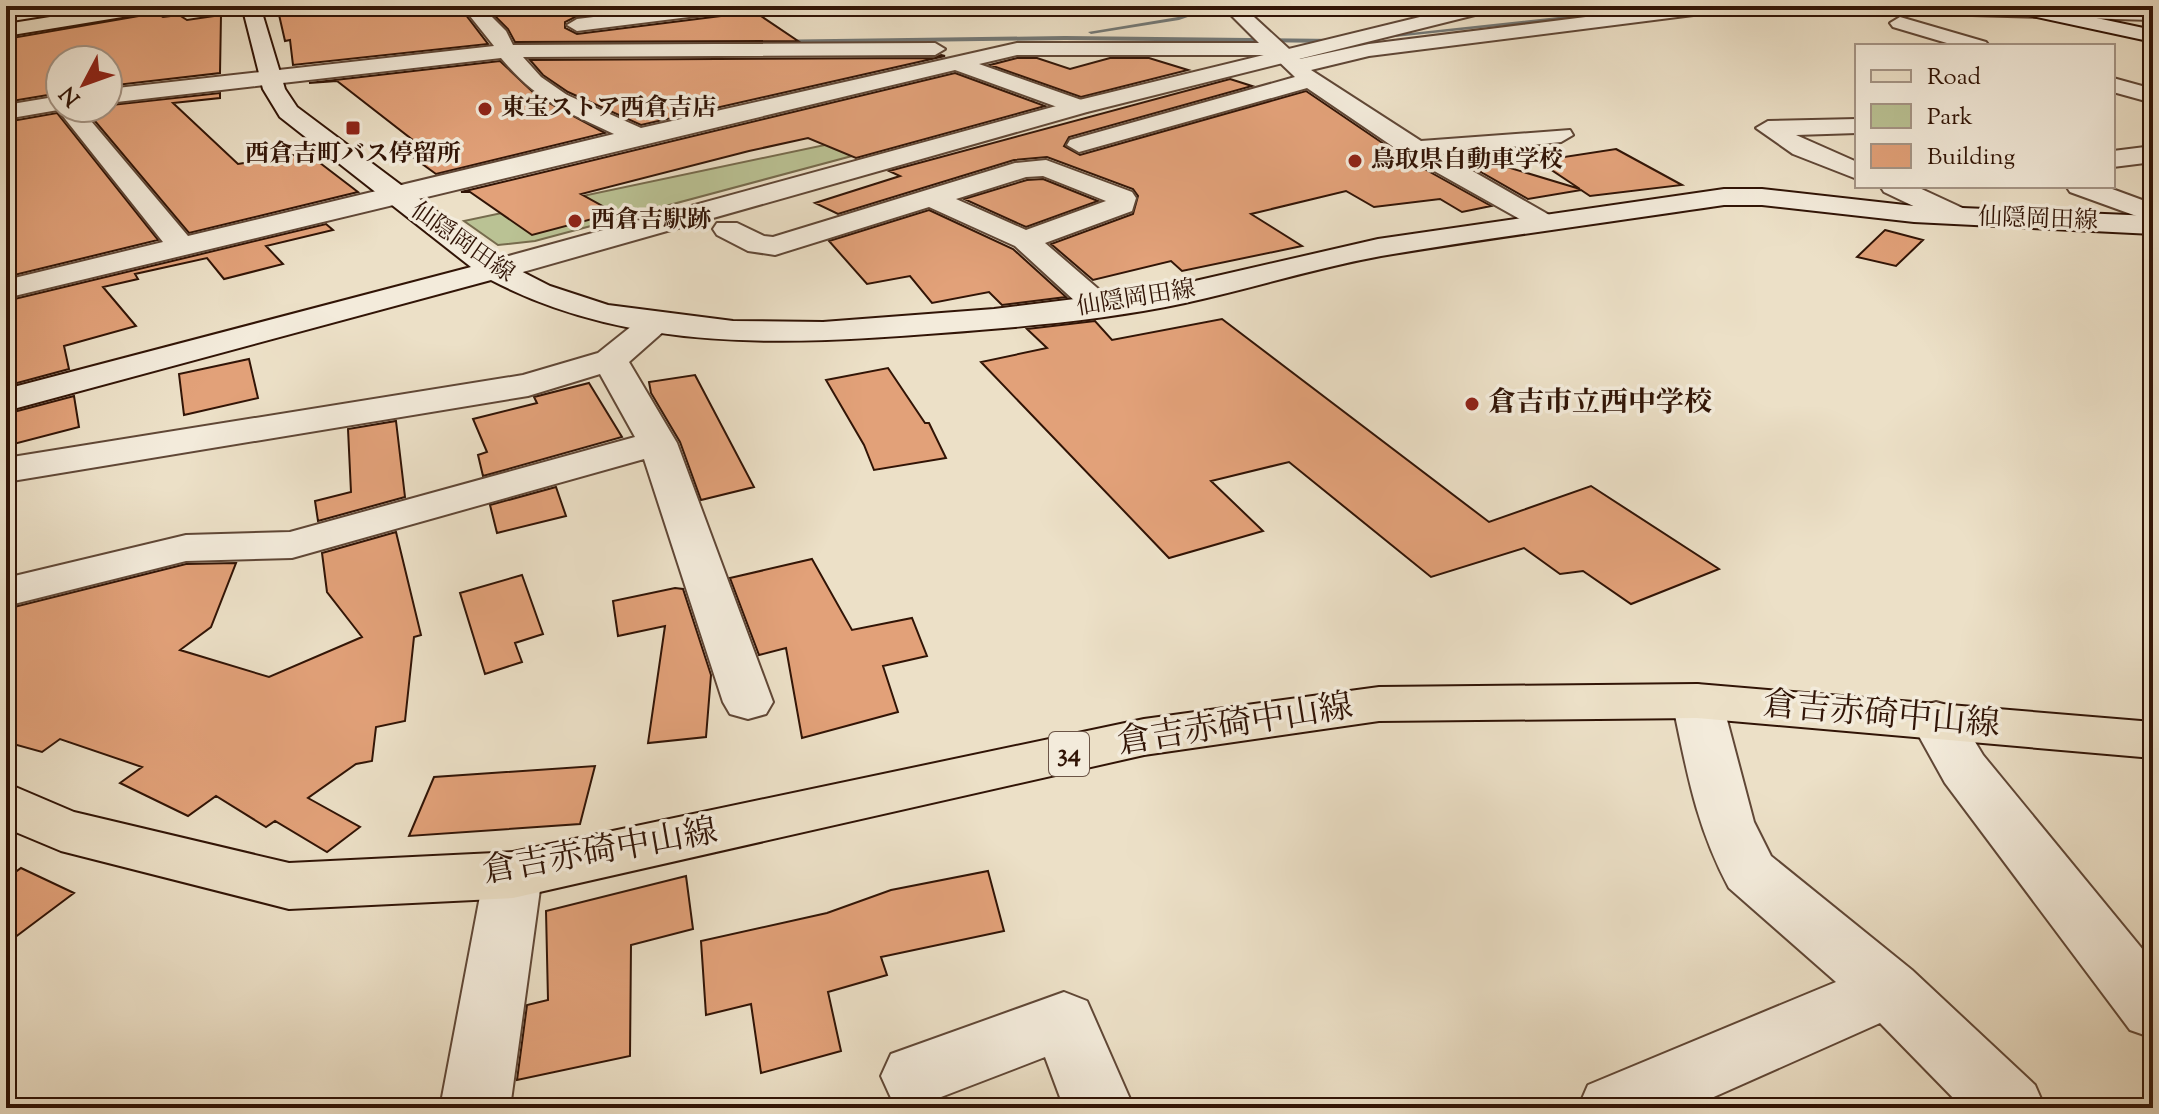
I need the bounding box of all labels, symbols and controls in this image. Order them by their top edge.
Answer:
north arrow [44,44,124,124]
legend [1855,44,2115,188]
text: Road [1927,61,1981,95]
text: N [53,78,89,112]
place label: 東宝ストア西倉吉店 [501,92,716,126]
marker: 東宝ストア西倉吉店 [476,100,494,118]
text: Park [1927,101,1973,135]
marker: 西倉吉町バス停留所 [344,119,362,137]
place label: 西倉吉町バス停留所 [245,138,461,172]
text: Building [1927,141,2016,175]
place label: 鳥取県自動車学校 [1371,144,1563,178]
marker: 鳥取県自動車学校 [1346,152,1364,170]
street label: 仙隠岡田線 [403,195,521,291]
street label: 仙隠岡田線 [1977,201,2099,239]
place label: 西倉吉駅跡 [591,204,711,238]
marker: 西倉吉駅跡 [566,212,584,230]
street label: 仙隠岡田線 [1074,273,1198,325]
place label: 倉吉市立西中学校 [1488,384,1712,424]
marker: 倉吉市立西中学校 [1463,395,1481,413]
street label: 倉吉赤碕中山線 [1760,681,2002,751]
street label: 倉吉赤碕中山線 [1114,683,1356,769]
road number: 34 [1049,732,1089,776]
street label: 倉吉赤碕中山線 [479,808,721,898]

